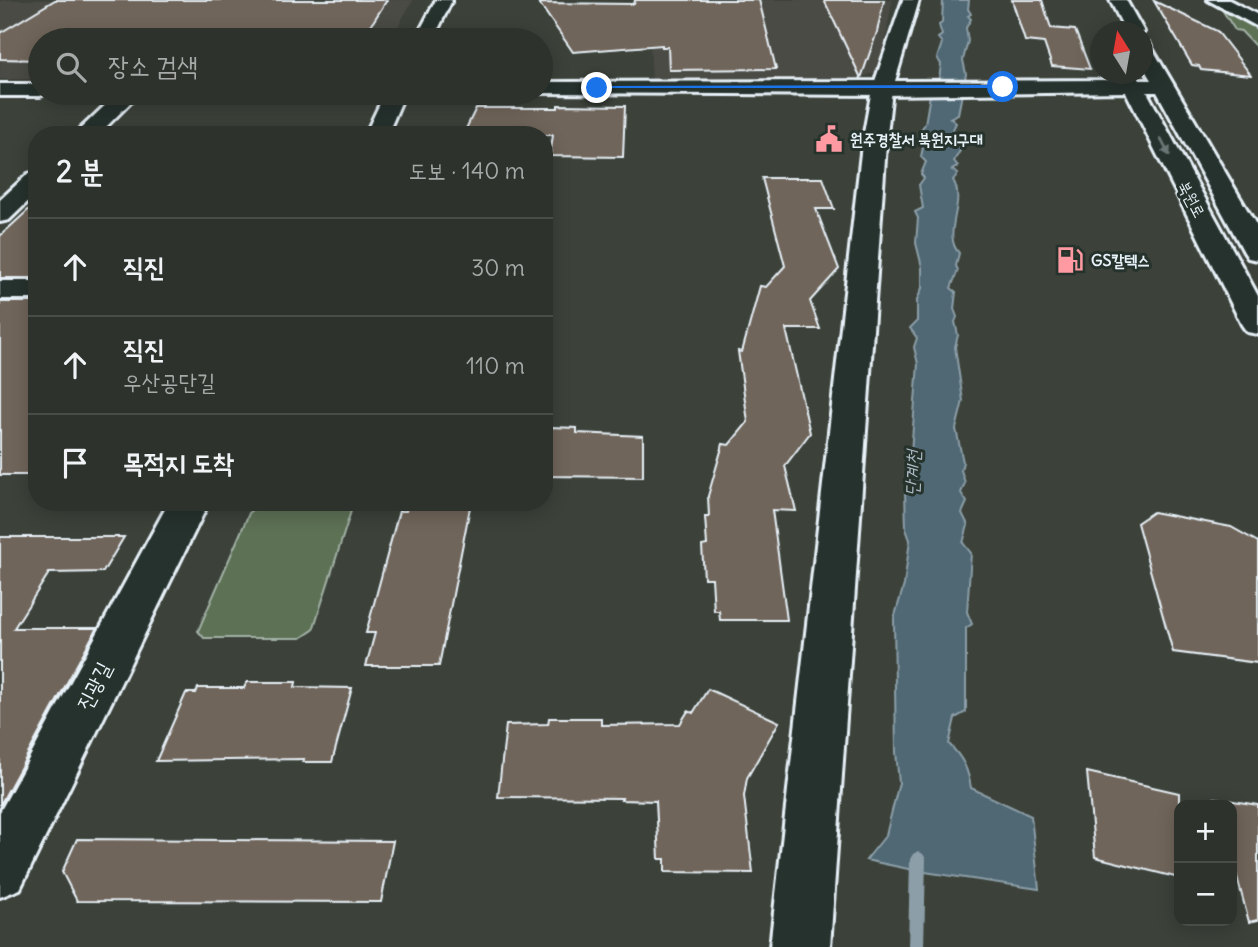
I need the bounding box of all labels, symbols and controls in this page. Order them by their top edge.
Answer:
north arrow [1090,21,1153,84]
search box [28,28,553,105]
icon: search [52,48,90,86]
text: 장소 검색 [108,49,198,82]
route start [987,71,1018,102]
route end [581,72,612,103]
public building icon: 원주경찰서 북원지구대 [814,124,844,154]
place label: 원주경찰서 북원지구대 [850,129,983,149]
one-way arrow [1159,137,1170,157]
text: 2 분 [56,152,104,190]
text: 도보 · 140 m [409,156,525,185]
street label: 북원로 [1174,177,1210,221]
fuel station icon: GS칼텍스 [1055,245,1085,275]
icon: ahead [56,248,94,286]
text: 직진 [123,250,165,283]
place label: GS칼텍스 [1091,250,1150,270]
text: 30 m [471,253,525,282]
text: 직진 [123,332,165,365]
icon: ahead [56,346,94,384]
text: 110 m [466,351,525,380]
text: 우산공단길 [123,367,216,396]
icon: arrive [56,444,94,482]
text: 목적지 도착 [123,446,234,479]
water label: 단계천 [899,448,925,496]
street label: 진광길 [70,657,117,714]
map controls [1174,800,1237,926]
button: + [1174,800,1237,863]
button: − [1174,863,1237,926]

